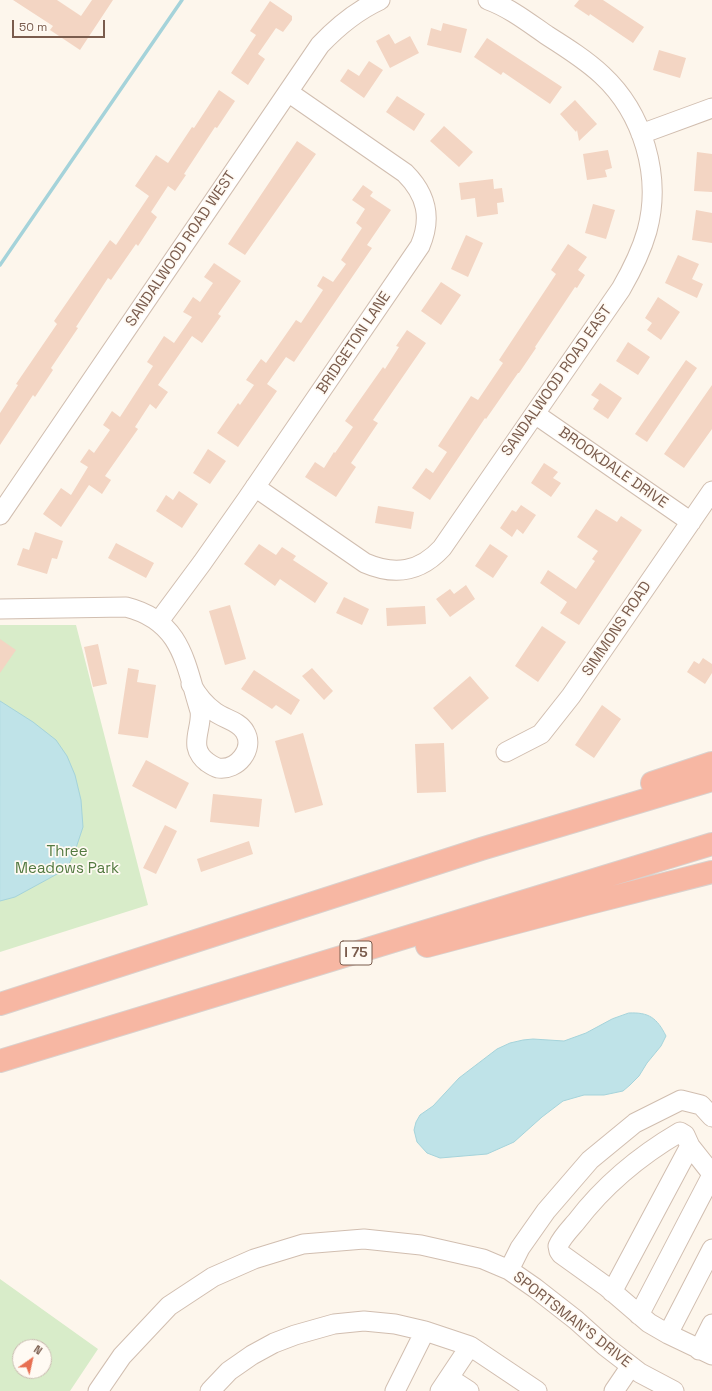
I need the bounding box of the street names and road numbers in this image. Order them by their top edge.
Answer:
street label: SANDALWOOD ROAD WEST [122,168,240,330]
street label: BRIDGETON LANE [313,288,395,398]
street label: SANDALWOOD ROAD EAST [498,302,616,460]
street label: BROOKDALE DRIVE [555,424,671,512]
street label: SIMMONS ROAD [579,578,655,680]
road number: I 75 [340,941,372,965]
street label: SPORTSMAN'S DRIVE [509,1268,635,1372]

